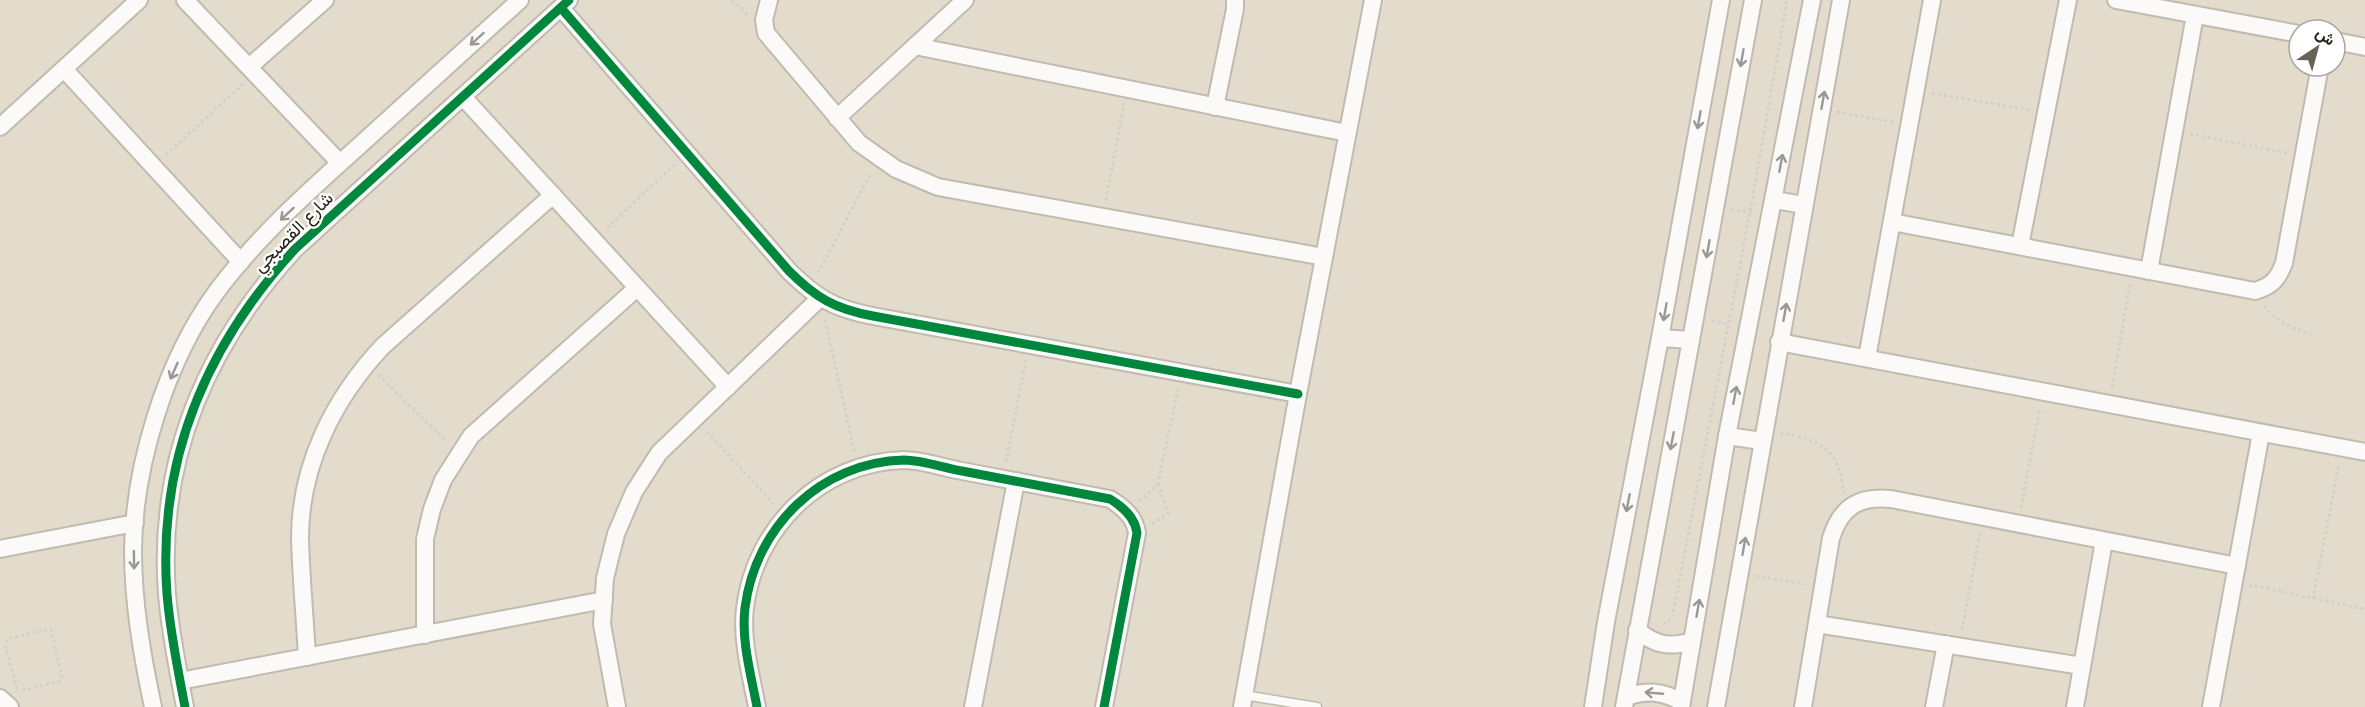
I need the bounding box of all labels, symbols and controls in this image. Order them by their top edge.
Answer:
north arrow [2287,18,2347,78]
text: ش [2312,23,2339,50]
one-way arrow [470,32,485,46]
one-way arrow [1736,47,1747,67]
one-way arrow [1818,91,1829,110]
one-way arrow [1693,109,1704,129]
one-way arrow [1776,153,1787,173]
street label: شارع القصبجي [248,187,341,280]
one-way arrow [279,206,294,221]
one-way arrow [1702,239,1713,259]
one-way arrow [1659,301,1670,321]
one-way arrow [1780,303,1791,323]
one-way arrow [168,361,179,380]
one-way arrow [1730,386,1741,405]
one-way arrow [1666,431,1677,451]
one-way arrow [1622,493,1633,512]
one-way arrow [1739,537,1750,556]
one-way arrow [128,549,139,569]
one-way arrow [1692,599,1703,618]
one-way arrow [1645,687,1665,698]

